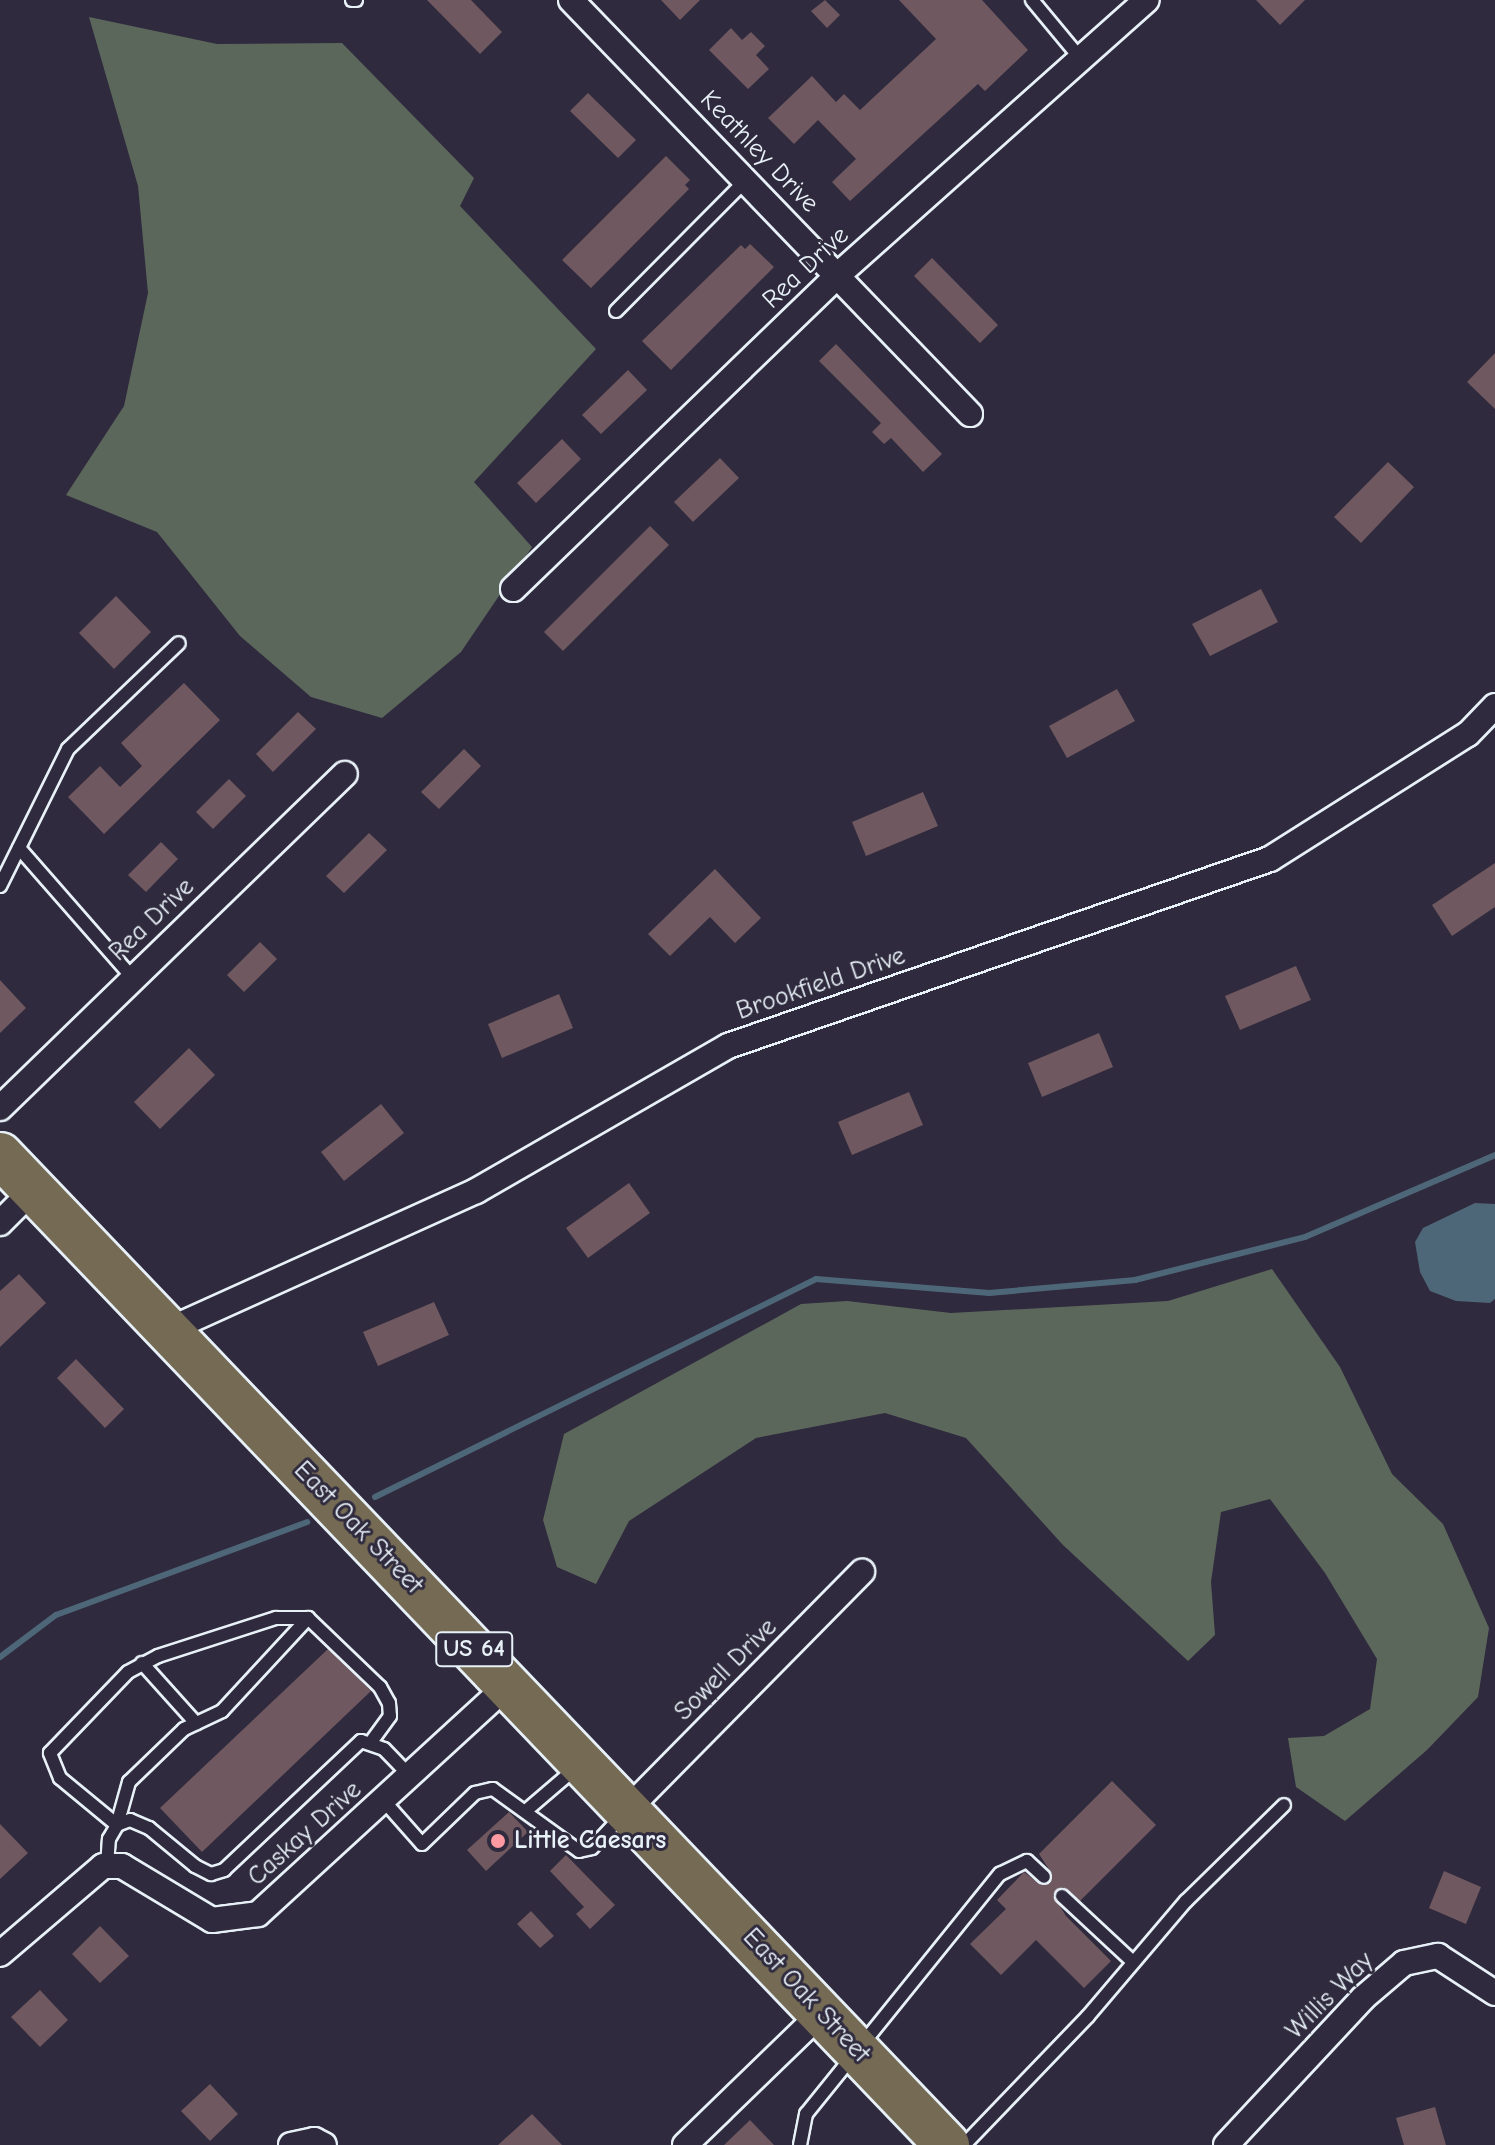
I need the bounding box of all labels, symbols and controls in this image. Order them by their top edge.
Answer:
street label: Keathley Drive [693,85,825,219]
street label: Rea Drive [757,220,855,316]
street label: Rea Drive [103,872,201,968]
street label: Brookfield Drive [733,941,909,1027]
street label: East Oak Street [287,1455,429,1601]
street label: Sowell Drive [668,1612,784,1728]
road number: US 64 [434,1629,514,1669]
street label: Caskay Drive [242,1775,368,1893]
place label: Little Caesars [514,1825,666,1857]
marker: Little Caesars [489,1832,507,1850]
street label: East Oak Street [736,1922,876,2070]
street label: Willis Way [1280,1946,1380,2046]

